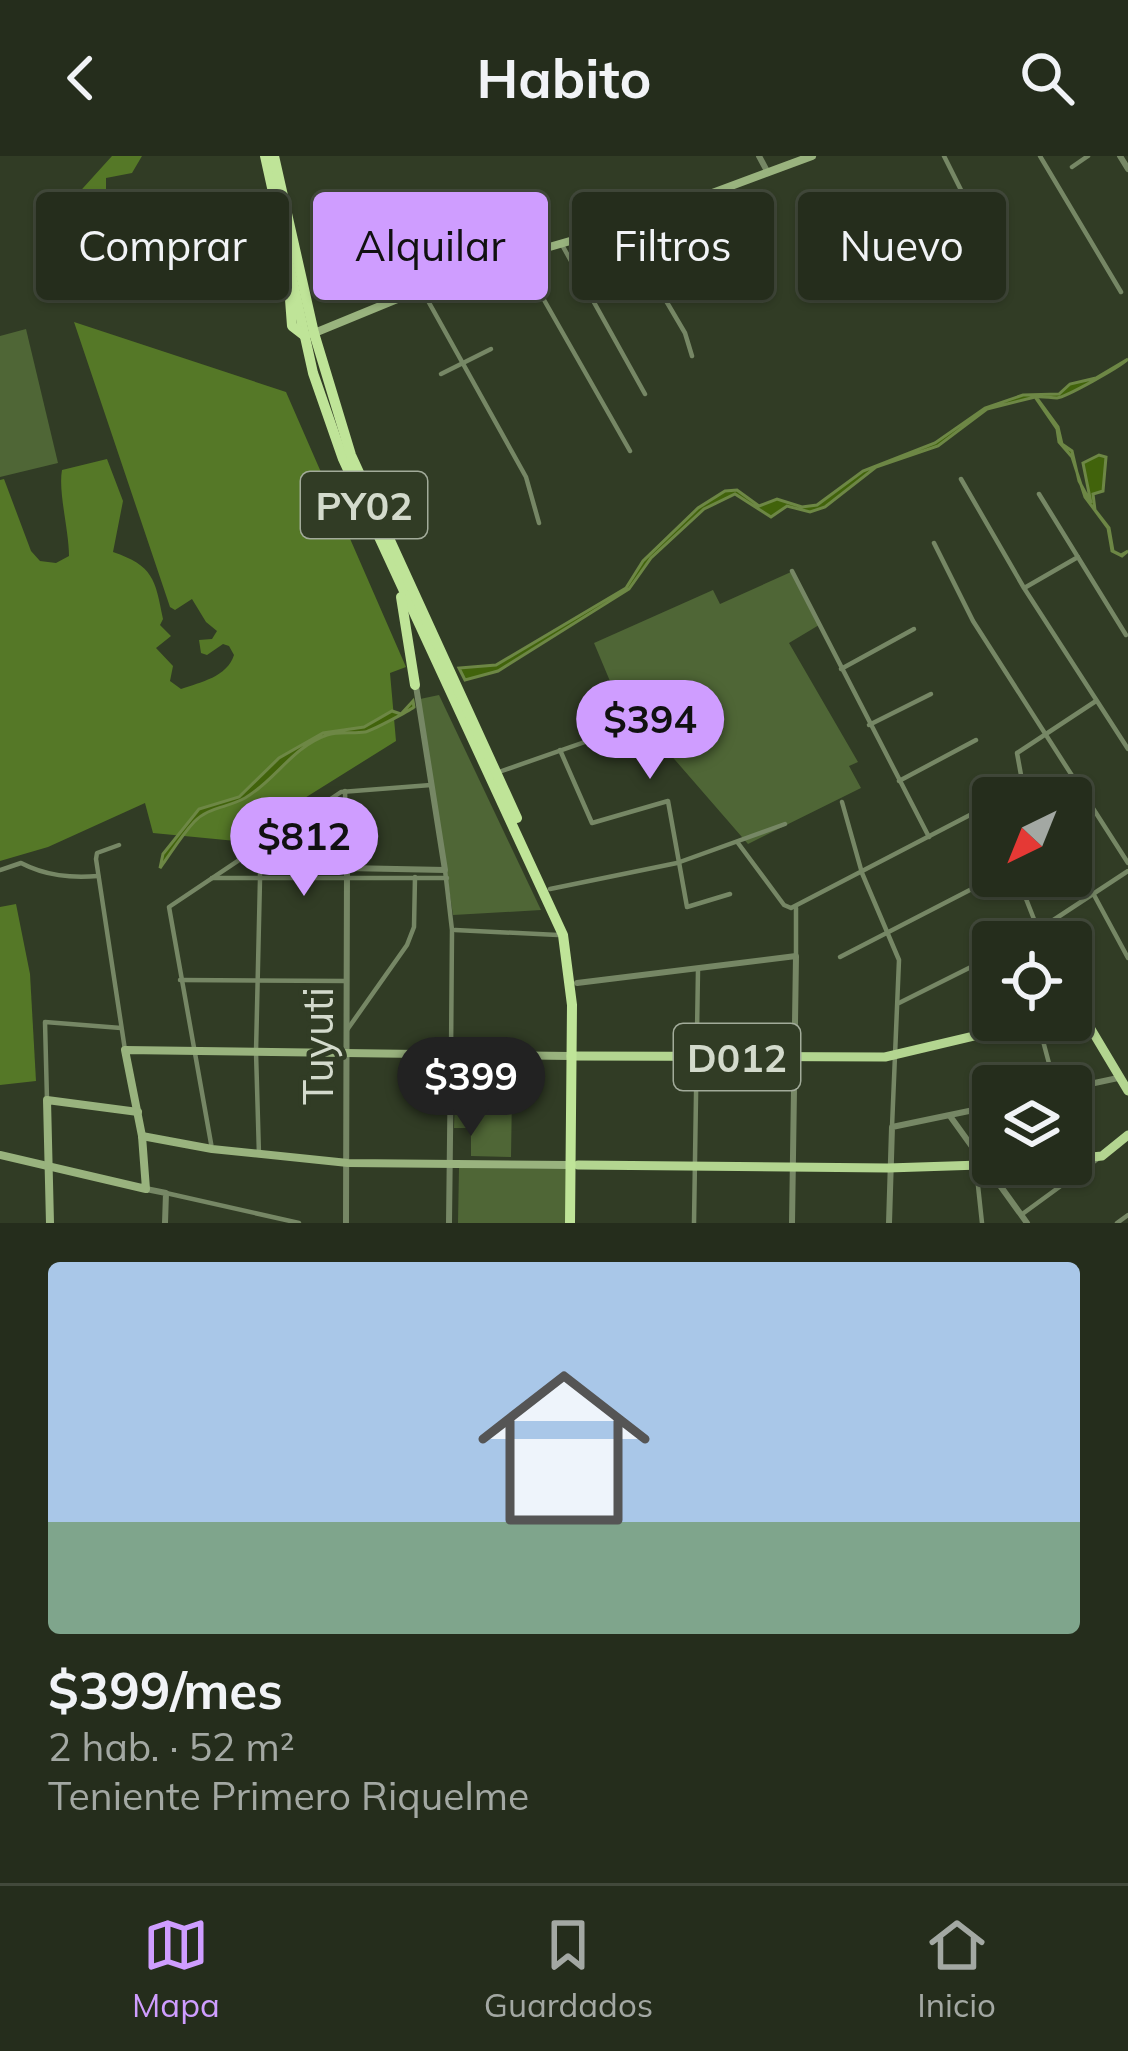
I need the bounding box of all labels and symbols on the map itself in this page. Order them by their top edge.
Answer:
road number: PY02 [301,472,427,538]
pin: $394 [579,680,721,782]
north arrow [972,777,1092,897]
pin: $812 [233,797,375,899]
street label: Tuyuti [291,987,344,1105]
road number: D012 [674,1024,800,1090]
pin: $399 [400,1037,542,1139]

